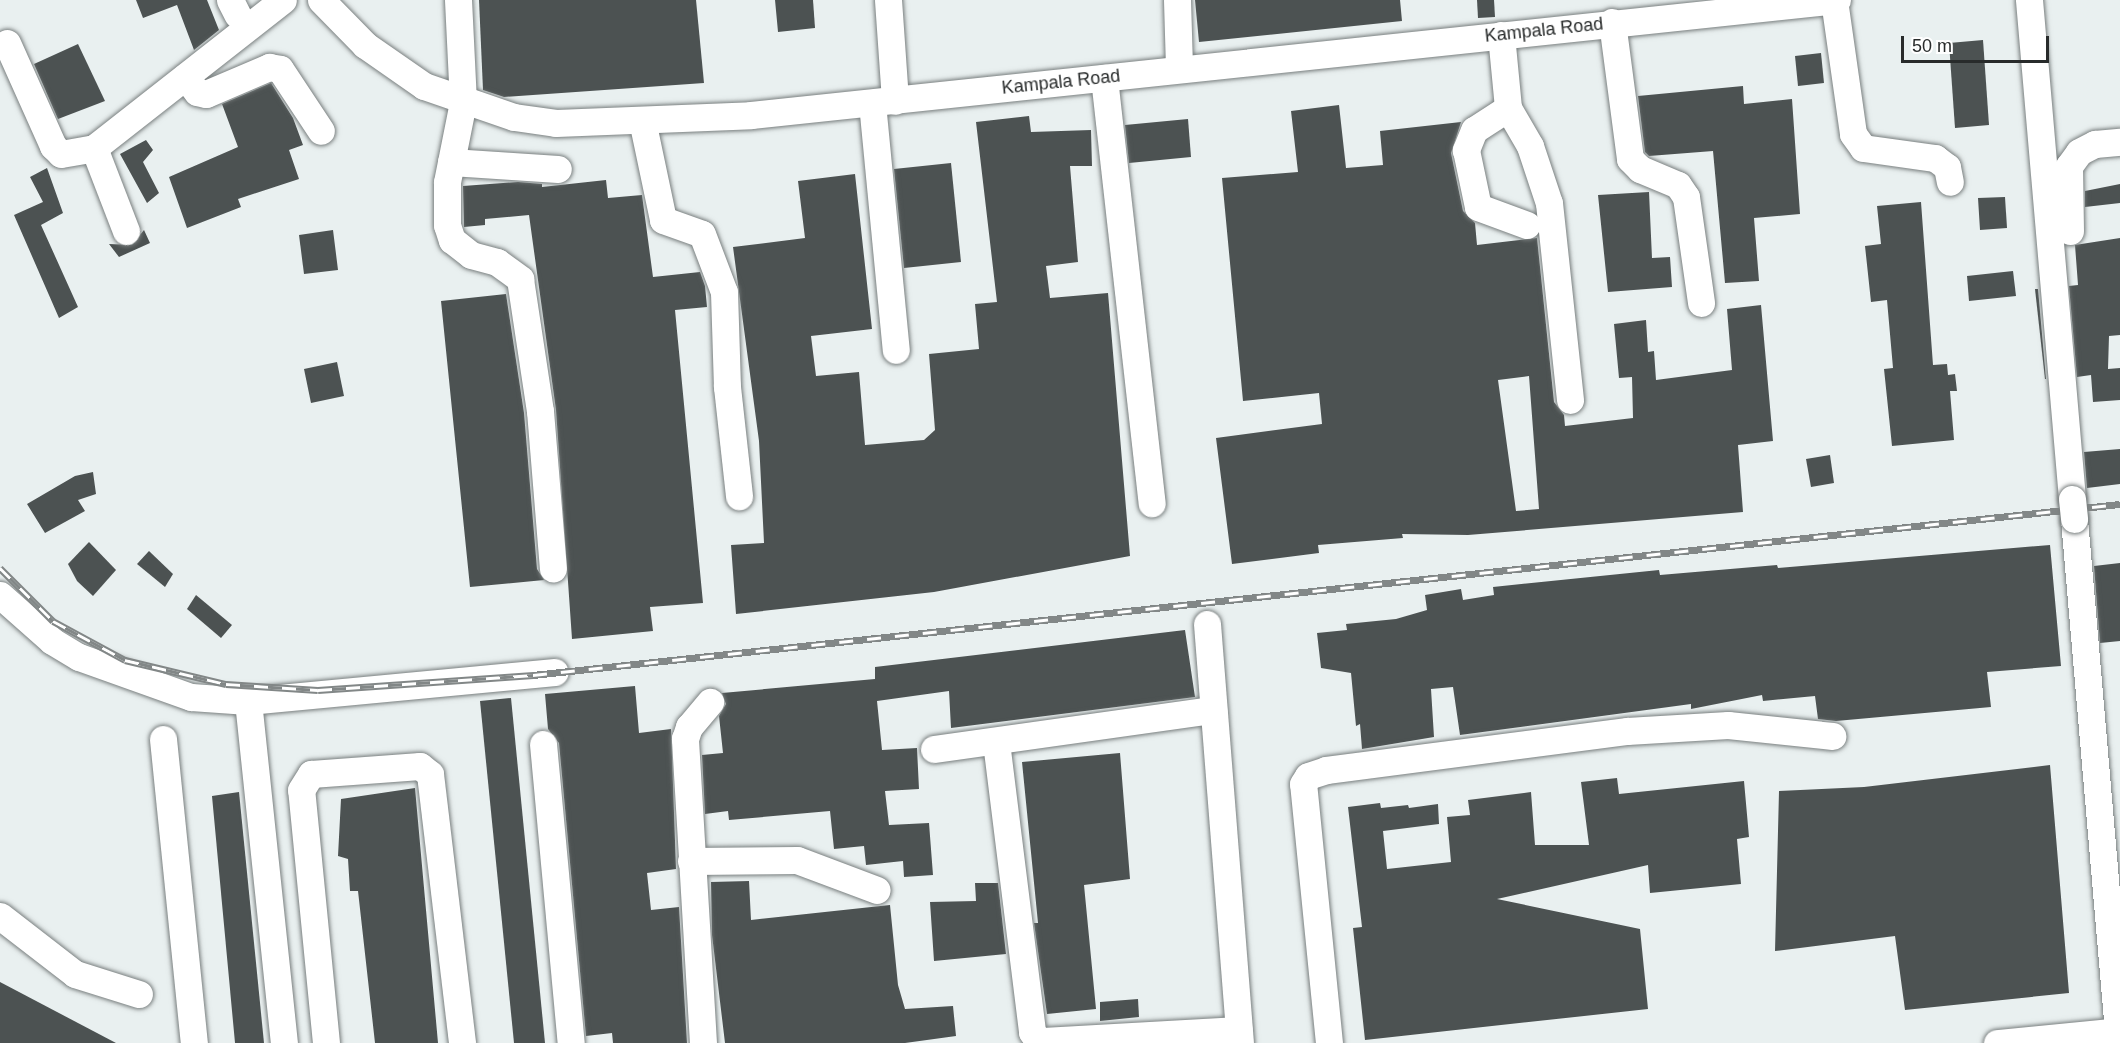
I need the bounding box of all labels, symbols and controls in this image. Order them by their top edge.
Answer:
street label: Kampala Road [1484,13,1604,47]
scale bar [1904,24,2052,62]
text: 50 m [1912,36,1952,56]
street label: Kampala Road [1001,65,1121,99]

